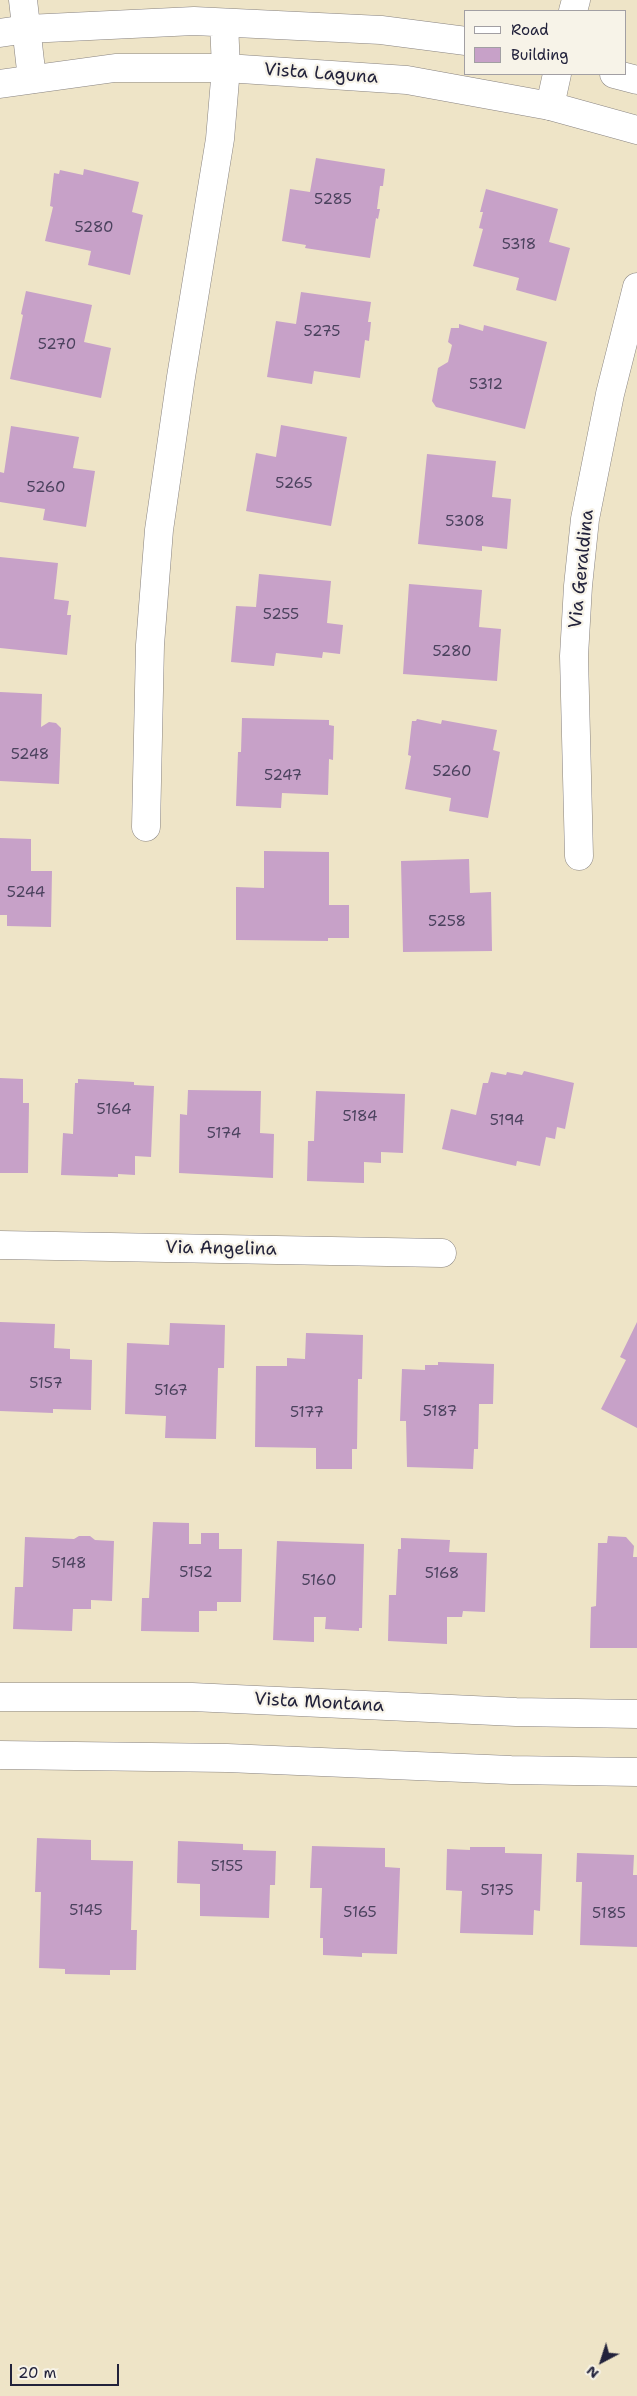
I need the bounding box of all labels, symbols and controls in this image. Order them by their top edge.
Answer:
legend [464,10,627,75]
text: Road [511,20,549,40]
text: Building [511,45,568,65]
street label: Vista Laguna [263,59,379,89]
house number: 5285 [314,191,352,209]
house number: 5280 [74,219,114,237]
house number: 5318 [502,236,536,254]
house number: 5275 [303,323,341,341]
house number: 5270 [38,336,76,354]
house number: 5312 [469,376,503,394]
house number: 5265 [275,475,313,493]
house number: 5260 [27,479,65,497]
street label: Via Geraldina [565,508,599,630]
house number: 5308 [445,513,485,531]
house number: 5255 [263,606,299,624]
house number: 5280 [432,643,472,661]
house number: 5248 [11,746,49,764]
house number: 5260 [433,763,471,781]
house number: 5247 [264,767,302,785]
house number: 5244 [7,884,45,902]
house number: 5258 [428,913,466,931]
house number: 5164 [97,1101,131,1119]
house number: 5184 [343,1108,377,1126]
house number: 5194 [490,1112,524,1130]
house number: 5174 [207,1125,241,1143]
street label: Via Angelina [165,1237,277,1261]
house number: 5157 [29,1375,63,1393]
house number: 5167 [154,1382,188,1400]
house number: 5187 [423,1403,457,1421]
house number: 5177 [290,1404,324,1422]
house number: 5148 [52,1555,86,1573]
house number: 5152 [179,1564,213,1582]
house number: 5168 [425,1565,459,1583]
house number: 5160 [302,1572,336,1590]
street label: Vista Montana [254,1689,384,1717]
house number: 5155 [211,1858,243,1876]
house number: 5175 [480,1882,514,1900]
house number: 5145 [69,1902,103,1920]
house number: 5165 [343,1904,377,1922]
house number: 5185 [592,1905,626,1923]
north arrow [577,2336,627,2386]
scale bar [12,2354,121,2386]
text: N [582,2362,602,2383]
text: 20 m [18,2363,57,2383]

